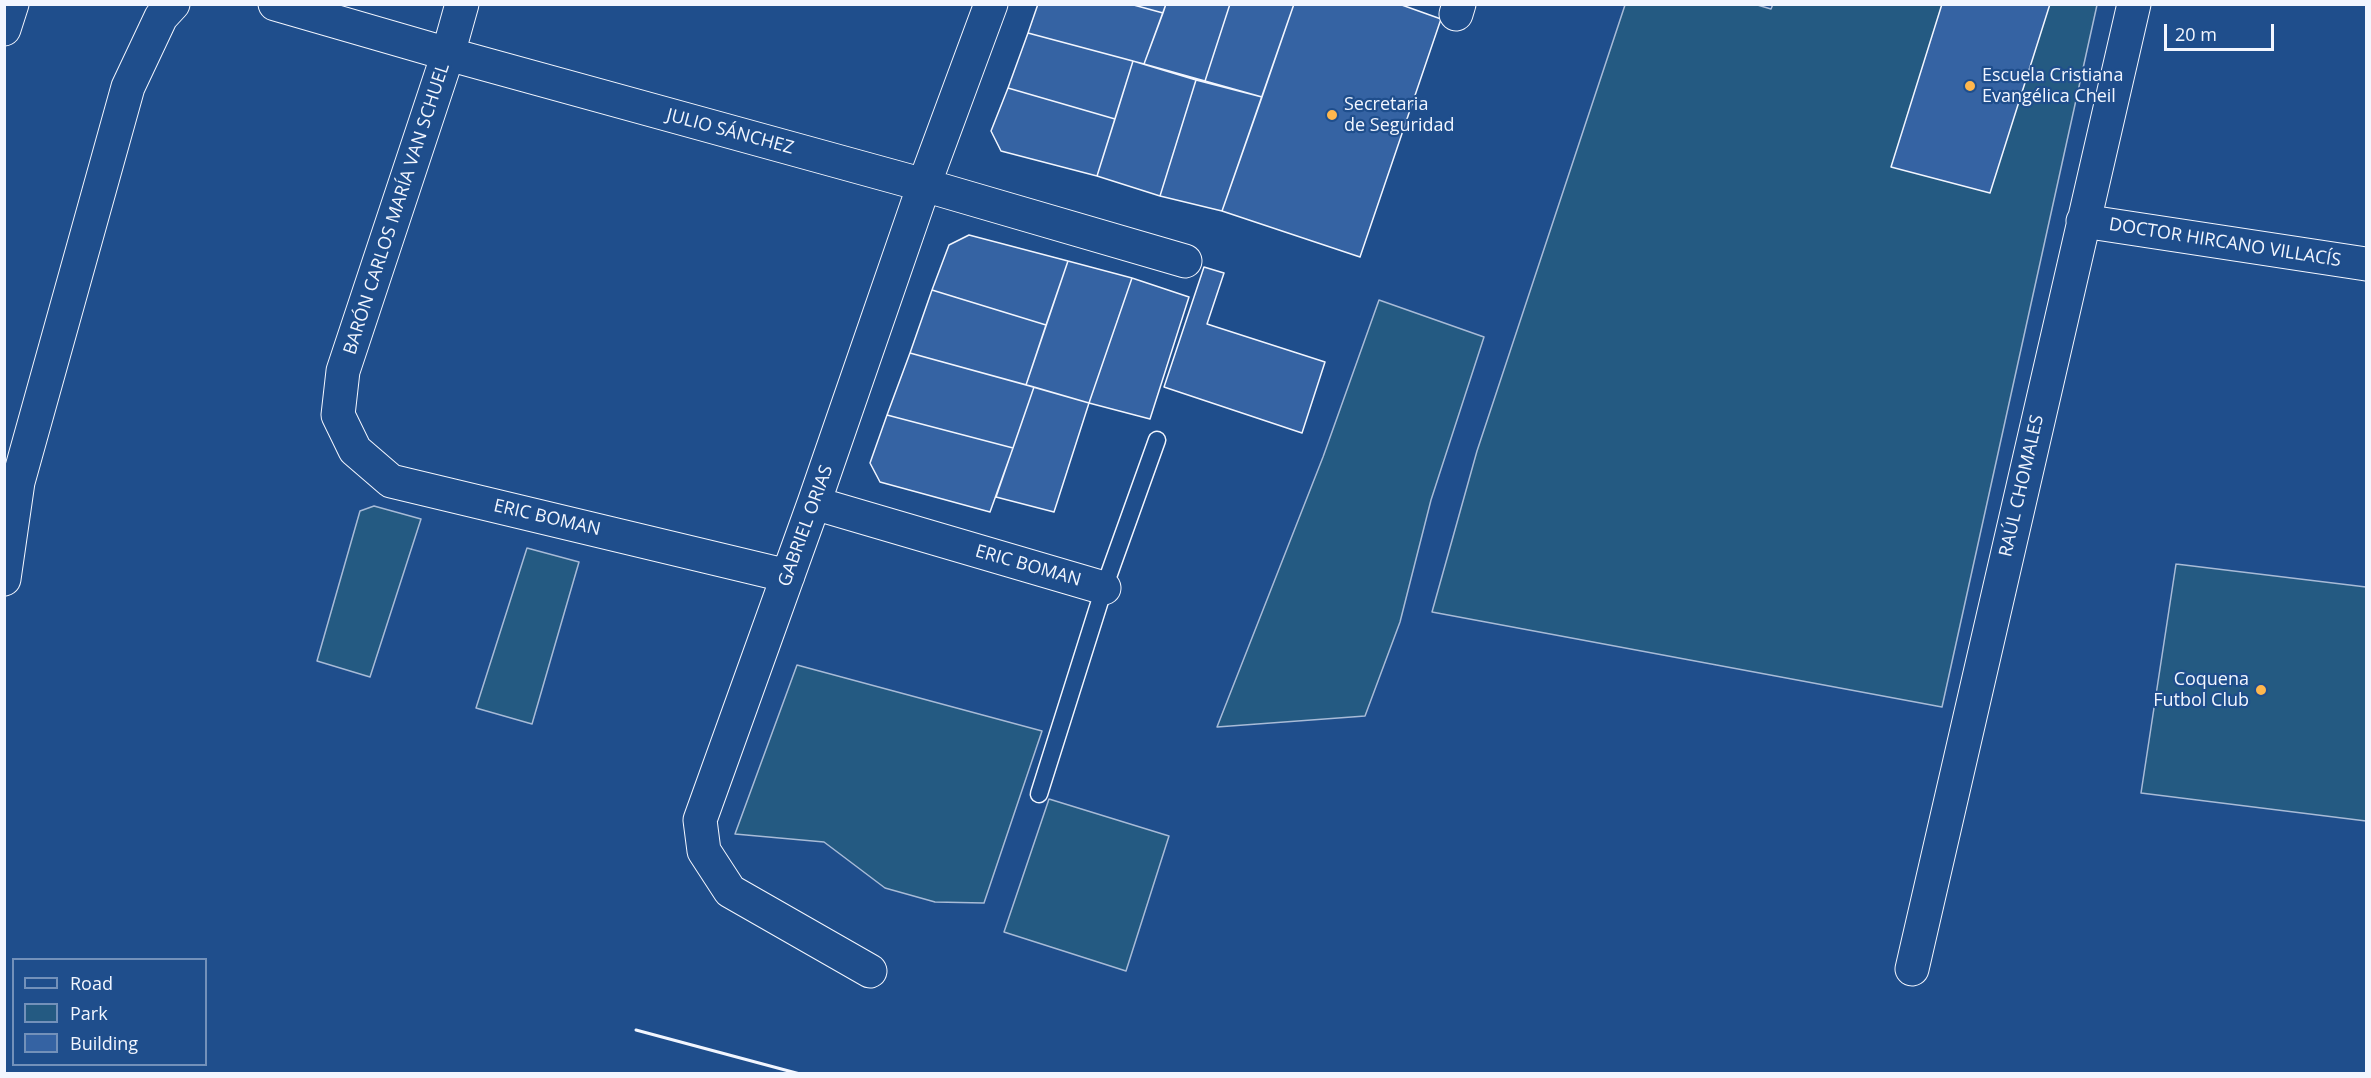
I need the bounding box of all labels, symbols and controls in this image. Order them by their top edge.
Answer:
scale bar [2167,12,2276,50]
text: 20 m [2175,22,2217,46]
street label: BARÓN CARLOS MARÍA VAN SCHUEL [340,61,454,357]
place label: Escuela Cristiana Evangélica Cheil [1982,65,2123,107]
marker: Escuela Cristiana Evangélica Cheil [1963,79,1977,93]
place label: Secretaria de Seguridad [1344,94,1455,136]
street label: JULIO SÁNCHEZ [664,105,796,159]
marker: Secretaria de Seguridad [1325,108,1339,122]
street label: DOCTOR HIRCANO VILLACÍS [2107,214,2343,272]
street label: RAÚL CHOMALES [1995,413,2049,559]
street label: GABRIEL ORIAS [774,462,838,590]
street label: ERIC BOMAN [492,495,602,541]
street label: ERIC BOMAN [973,541,1083,591]
place label: Coquena Futbol Club [2153,669,2249,712]
marker: Coquena Futbol Club [2254,683,2268,697]
legend [12,958,207,1066]
text: Road [70,971,113,995]
text: Park [70,1001,108,1025]
text: Building [70,1031,138,1055]

